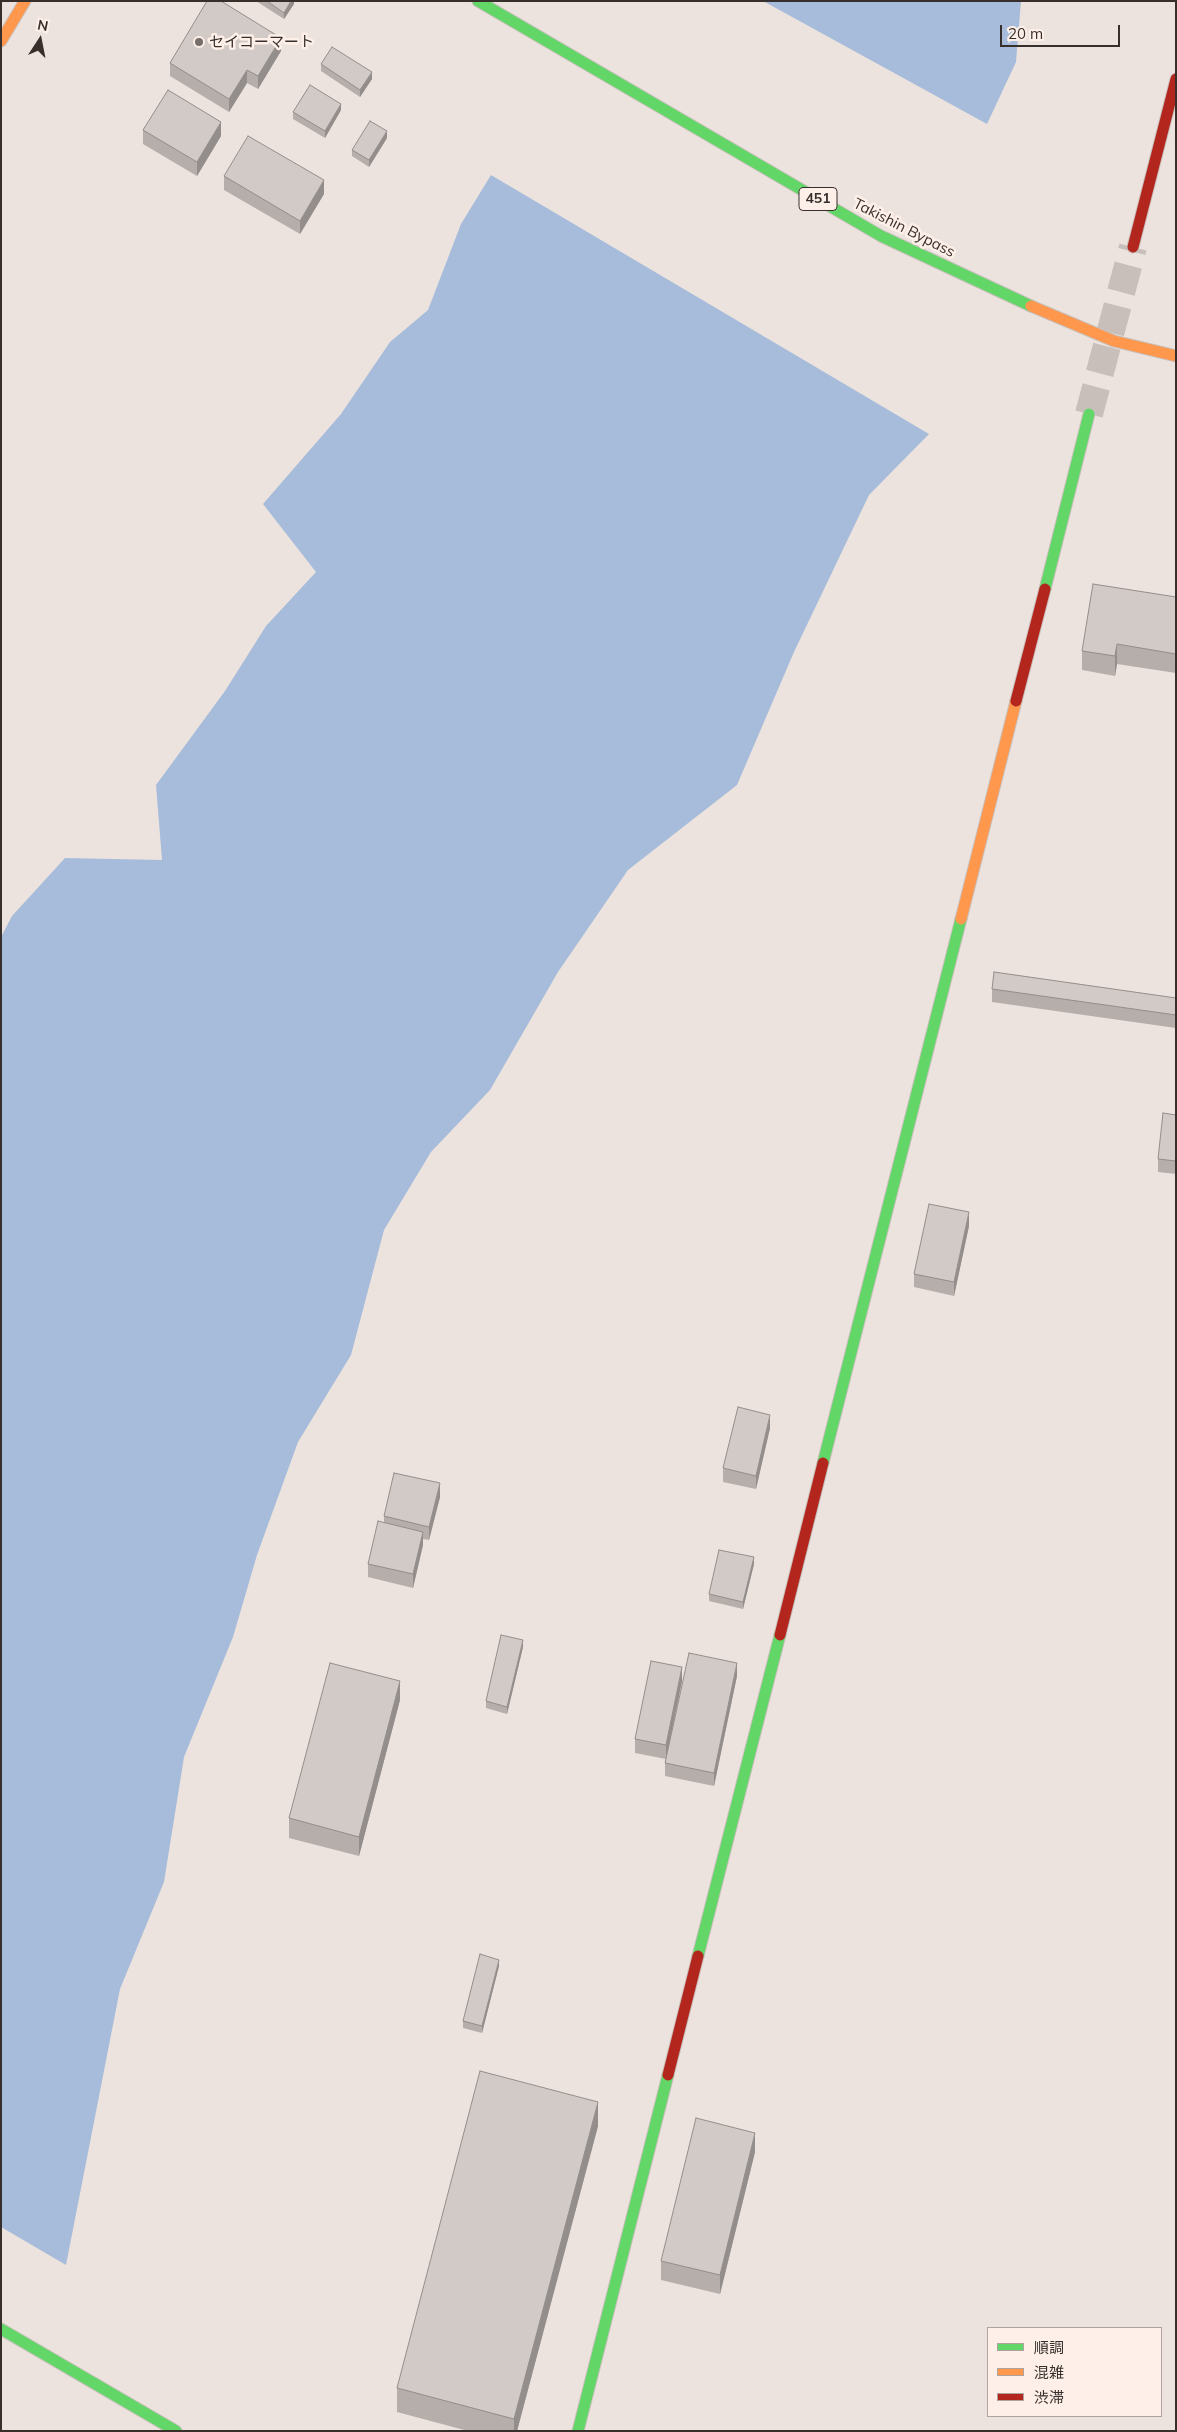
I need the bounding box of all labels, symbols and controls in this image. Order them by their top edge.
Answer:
north arrow [15,15,65,65]
text: N [36,15,50,35]
scale bar [1002,15,1122,47]
text: 20 m [1008,24,1043,43]
place label: セイコーマート [209,33,314,51]
marker: セイコーマート [193,36,205,48]
road number: 451 [799,188,837,210]
street label: Takishin Bypass [850,195,958,261]
legend [987,2327,1162,2417]
text: 順調 [1034,2338,1064,2357]
text: 混雑 [1034,2363,1064,2382]
text: 渋滞 [1034,2388,1064,2407]

